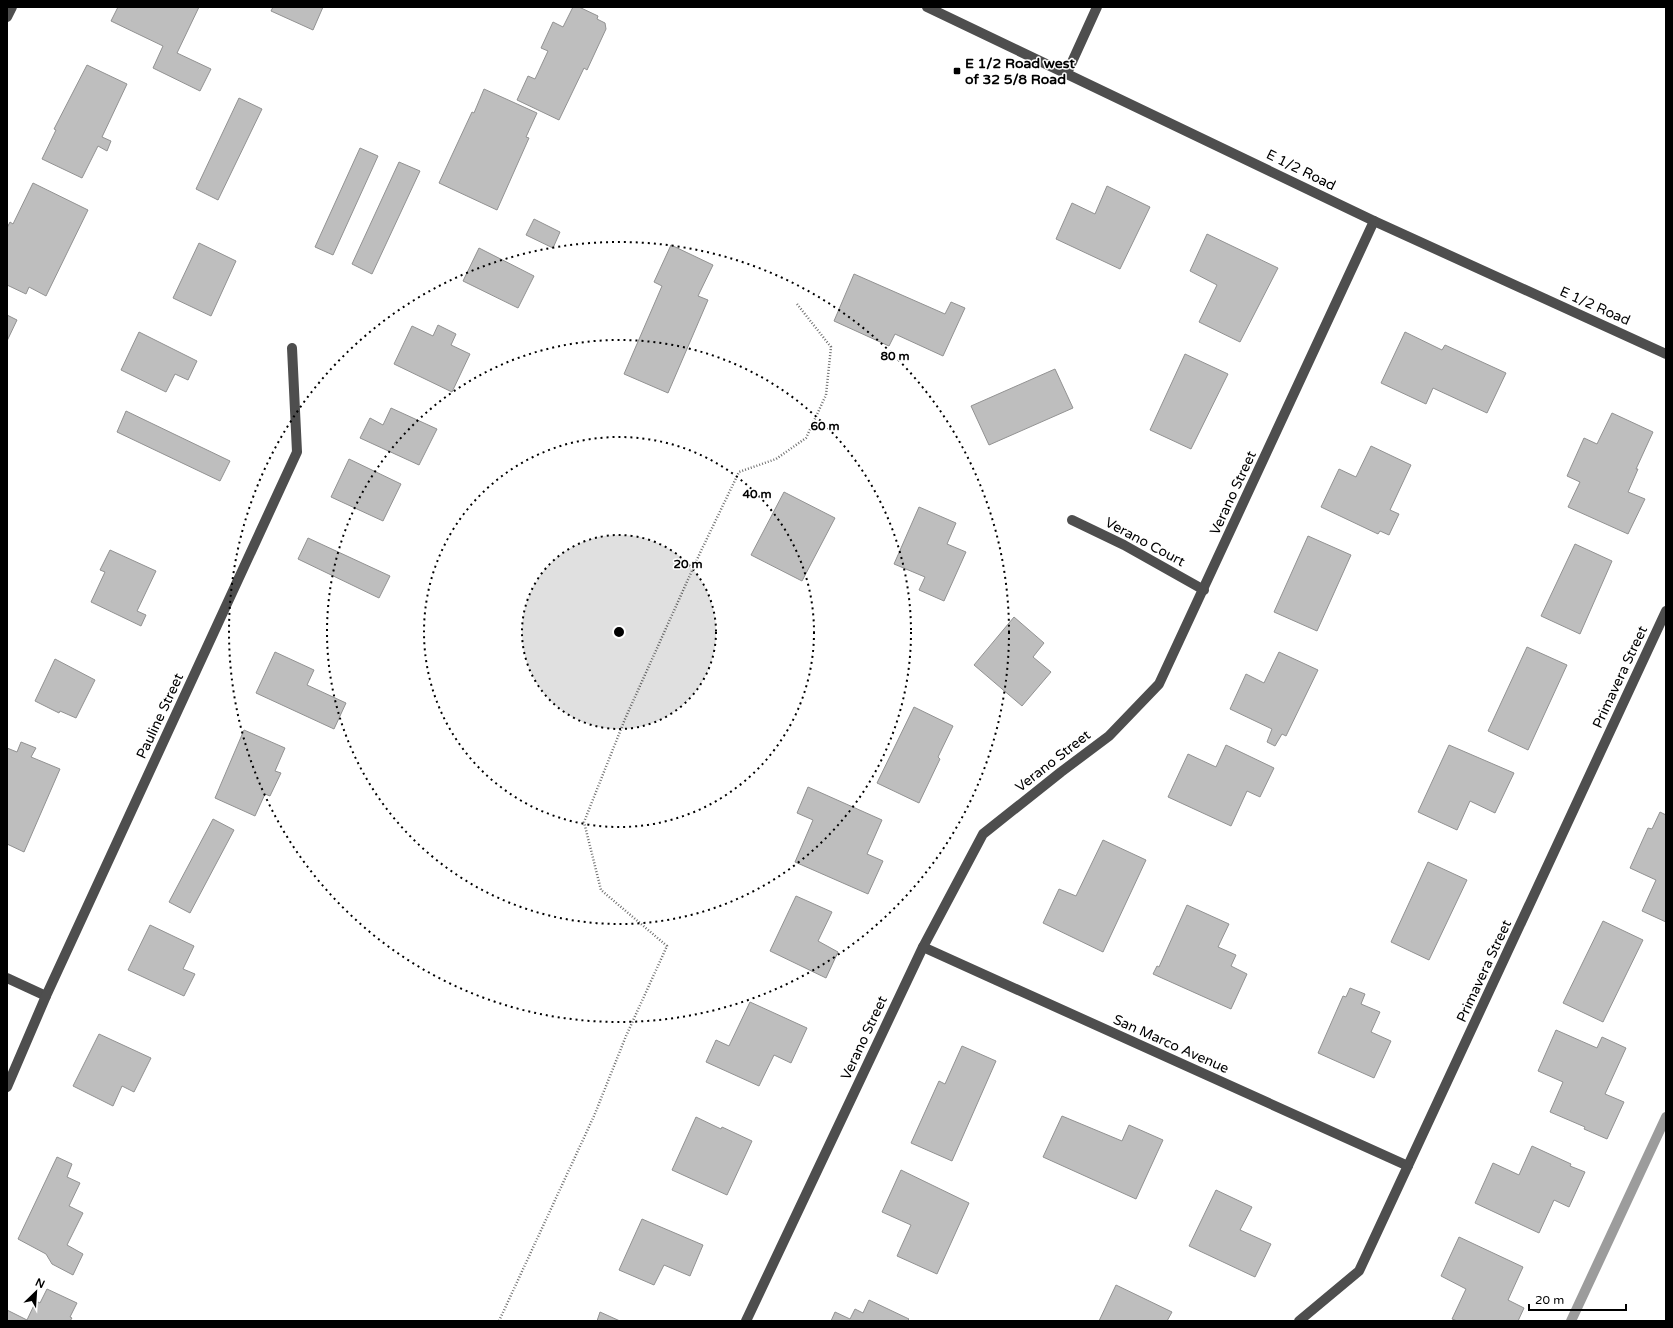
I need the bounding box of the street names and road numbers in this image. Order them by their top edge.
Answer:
street label: E 1/2 Road [1263,146,1339,194]
street label: E 1/2 Road [1557,283,1633,329]
street label: Verano Street [1206,448,1260,538]
street label: Verano Court [1102,514,1188,570]
street label: Primavera Street [1589,623,1651,731]
street label: Pauline Street [133,670,188,761]
street label: Verano Street [1012,726,1095,796]
street label: Primavera Street [1453,917,1515,1025]
street label: Verano Street [837,993,891,1083]
street label: San Marco Avenue [1111,1011,1232,1077]

